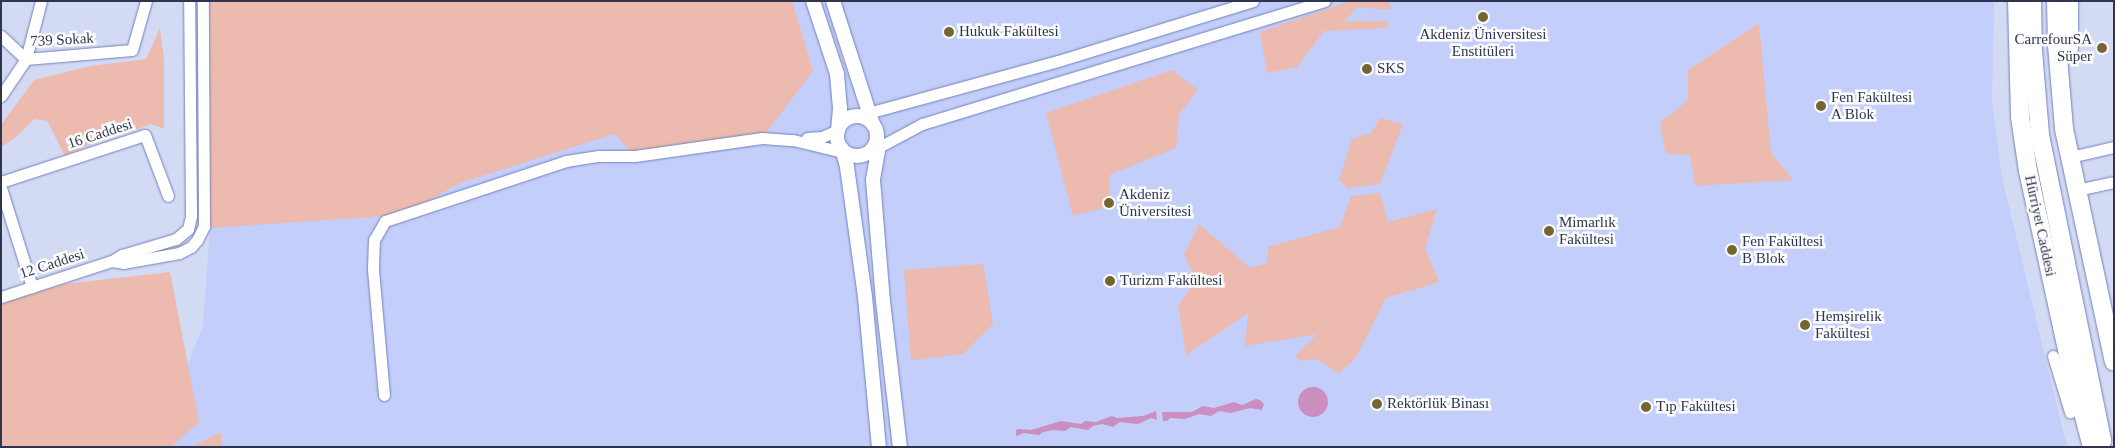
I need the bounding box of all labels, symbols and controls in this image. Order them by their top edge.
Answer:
marker: Akdeniz Üniversitesi Enstitüleri [1477,11,1489,23]
place label: Hukuk Fakültesi [959,23,1059,41]
place label: Akdeniz Üniversitesi Enstitüleri [1419,25,1547,60]
marker: Hukuk Fakültesi [943,26,955,38]
street label: 739 Sokak [30,29,94,51]
place label: CarrefourSA Süper [2015,30,2092,65]
marker: CarrefourSA Süper [2096,42,2108,54]
place label: SKS [1377,60,1405,78]
marker: SKS [1361,63,1373,75]
place label: Fen Fakültesi A Blok [1831,88,1912,123]
marker: Fen Fakültesi A Blok [1815,100,1827,112]
street label: 16 Caddesi [65,115,135,153]
street label: Hürriyet Caddesi [2021,174,2059,278]
place label: Akdeniz Üniversitesi [1119,185,1191,220]
marker: Akdeniz Üniversitesi [1103,197,1115,209]
place label: Mimarlık Fakültesi [1559,213,1616,248]
marker: Mimarlık Fakültesi [1543,225,1555,237]
place label: Fen Fakültesi B Blok [1742,232,1823,267]
marker: Fen Fakültesi B Blok [1726,244,1738,256]
street label: 12 Caddesi [17,245,87,283]
place label: Turizm Fakültesi [1120,272,1222,290]
marker: Turizm Fakültesi [1104,275,1116,287]
place label: Hemşirelik Fakültesi [1815,307,1882,342]
marker: Hemşirelik Fakültesi [1799,319,1811,331]
place label: Rektörlük Binası [1387,395,1489,413]
marker: Rektörlük Binası [1371,398,1383,410]
place label: Tıp Fakültesi [1656,398,1736,416]
marker: Tıp Fakültesi [1640,401,1652,413]

